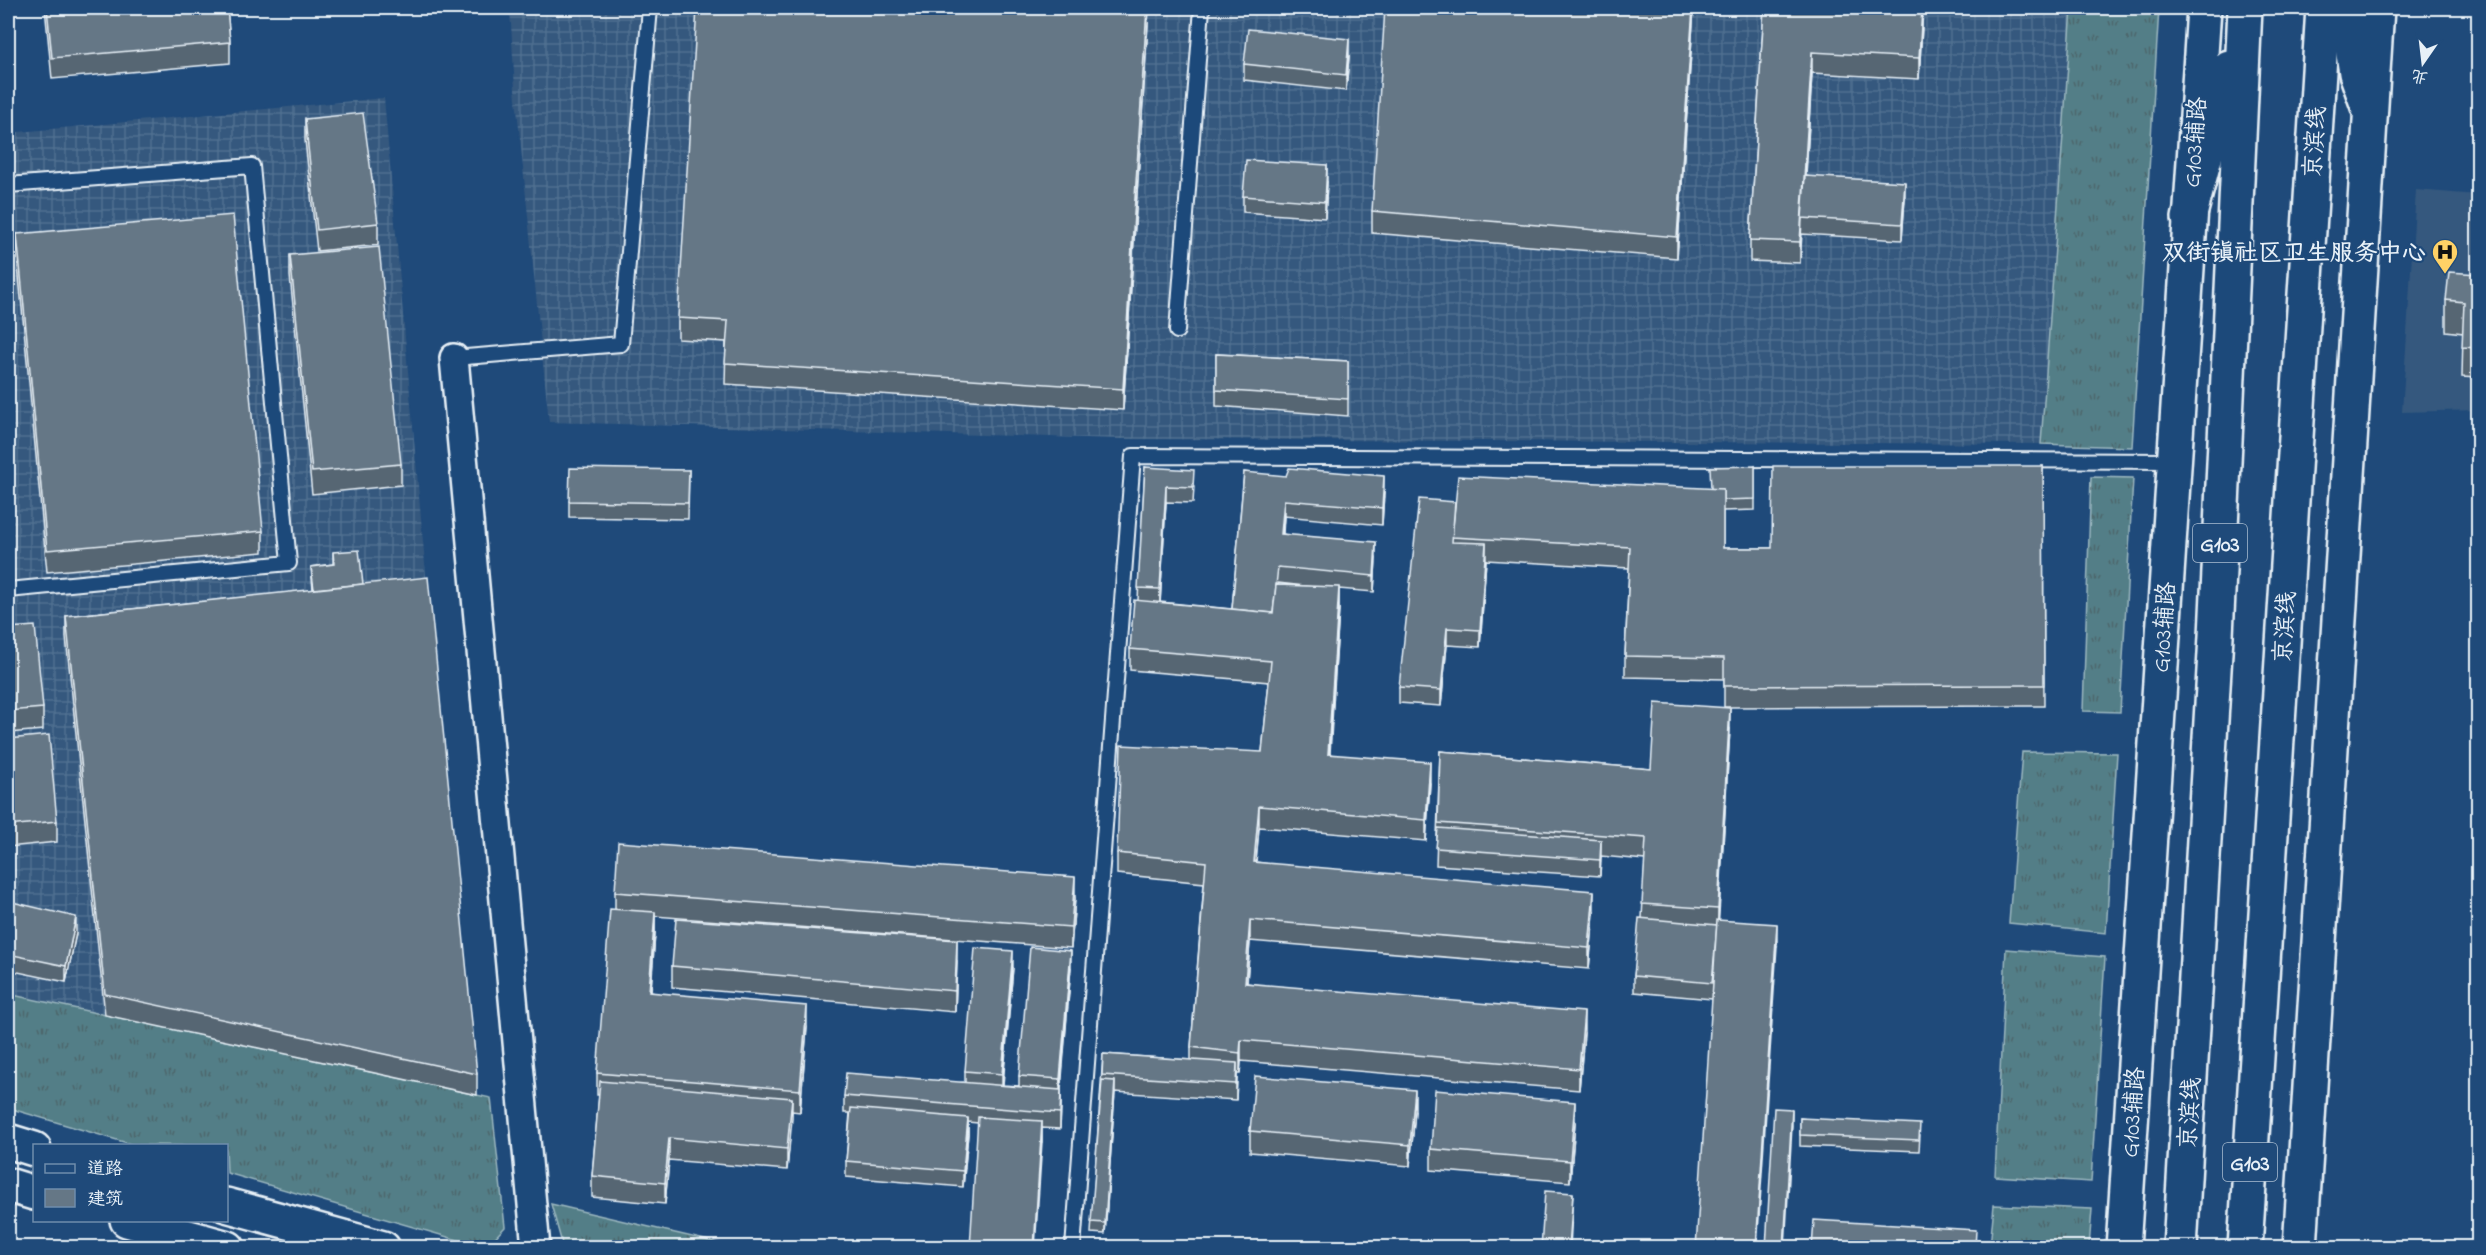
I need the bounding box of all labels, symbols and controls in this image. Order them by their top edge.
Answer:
north arrow [2393,33,2453,93]
text: 北 [2409,62,2431,89]
street label: G103辅路 [2176,96,2217,189]
street label: 京滨线 [2297,105,2336,179]
place label: 双街镇社区卫生服务中心 [2162,237,2426,272]
hospital icon: 双街镇社区卫生服务中心 [2430,237,2460,275]
road number: G103 [2193,524,2247,562]
street label: G103辅路 [2145,581,2186,674]
street label: 京滨线 [2267,590,2306,664]
street label: G103辅路 [2114,1066,2155,1159]
street label: 京滨线 [2172,1076,2211,1150]
road number: G103 [2223,1143,2277,1181]
legend [33,1144,228,1222]
text: 道路 [87,1157,123,1183]
text: 建筑 [87,1187,123,1213]

